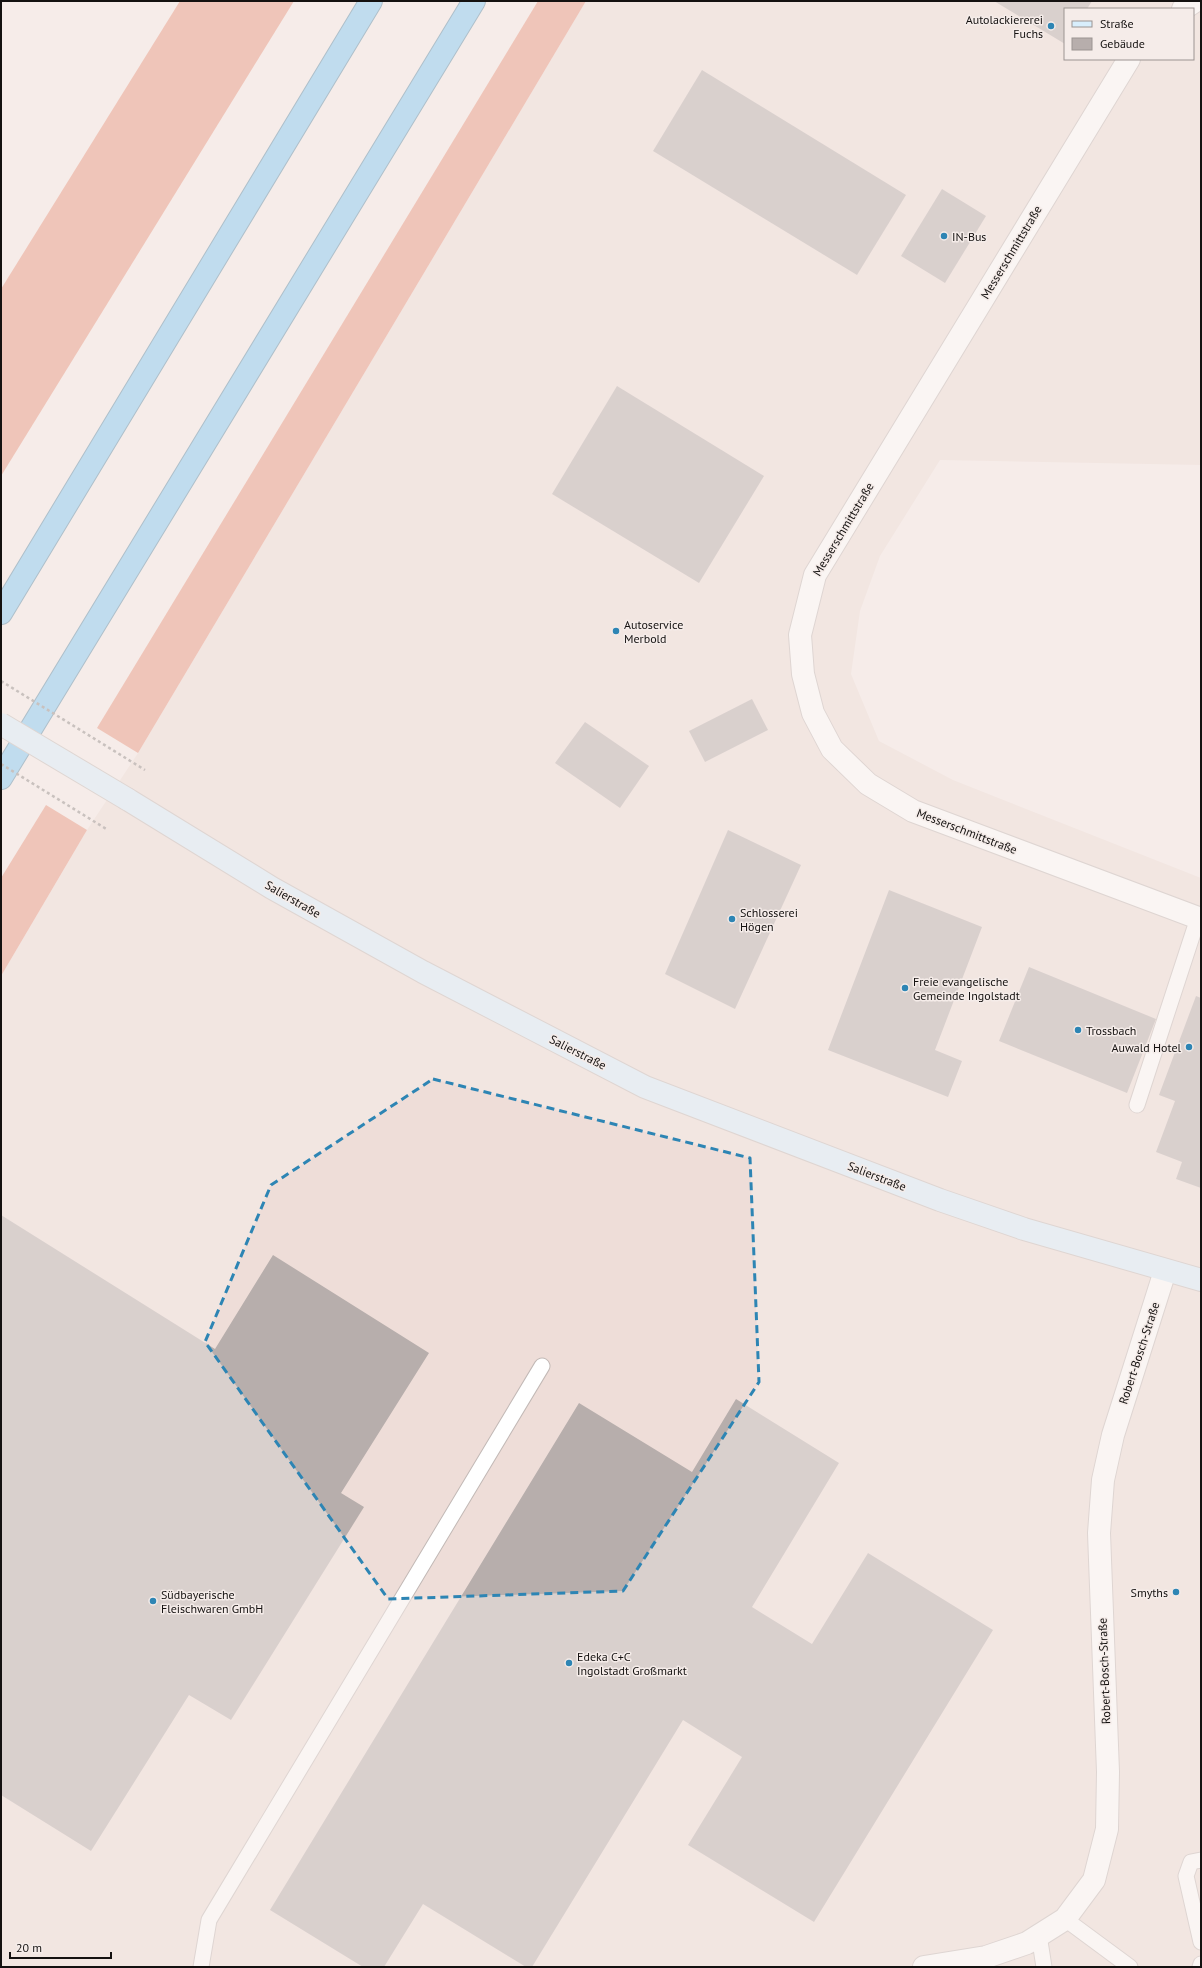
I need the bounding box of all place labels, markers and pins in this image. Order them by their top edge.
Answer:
place label: Autolackiererei Fuchs [966,12,1043,41]
marker: Autolackiererei Fuchs [1046,21,1056,31]
place label: IN-Bus [952,229,986,244]
marker: IN-Bus [939,231,949,241]
place label: Autoservice Merbold [624,617,683,646]
marker: Autoservice Merbold [611,626,621,636]
place label: Schlosserei Högen [740,905,798,934]
marker: Schlosserei Högen [727,914,737,924]
place label: Freie evangelische Gemeinde Ingolstadt [913,974,1020,1003]
marker: Freie evangelische Gemeinde Ingolstadt [900,983,910,993]
place label: Trossbach [1086,1023,1136,1038]
marker: Trossbach [1073,1025,1083,1035]
place label: Auwald Hotel [1112,1040,1181,1055]
marker: Auwald Hotel [1184,1042,1194,1052]
place label: Smyths [1131,1585,1168,1600]
place label: Südbayerische Fleischwaren GmbH [161,1587,263,1616]
marker: Smyths [1171,1587,1181,1597]
marker: Südbayerische Fleischwaren GmbH [148,1596,158,1606]
place label: Edeka C+C Ingolstadt Großmarkt [577,1649,687,1678]
marker: Edeka C+C Ingolstadt Großmarkt [564,1658,574,1668]

